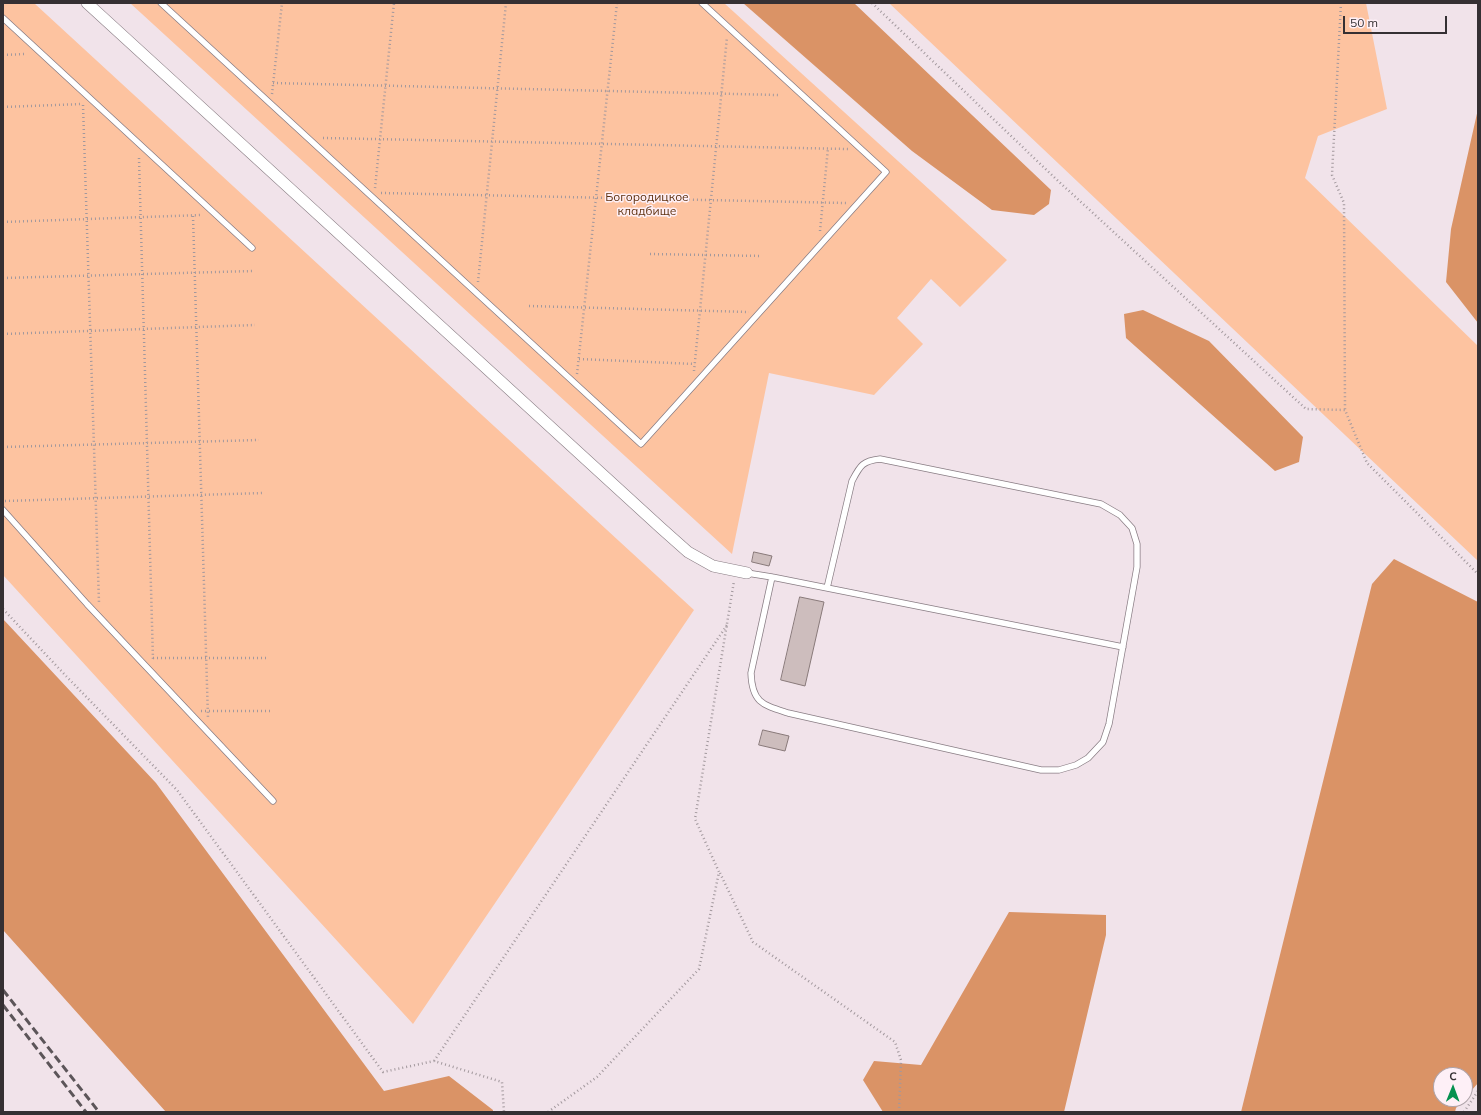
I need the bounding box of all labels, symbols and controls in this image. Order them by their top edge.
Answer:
scale bar [1345,8,1449,34]
text: 50 m [1350,15,1378,30]
park label: Богородицкое кладбище [605,190,689,218]
north arrow [1433,1067,1473,1107]
text: С [1449,1069,1457,1083]

